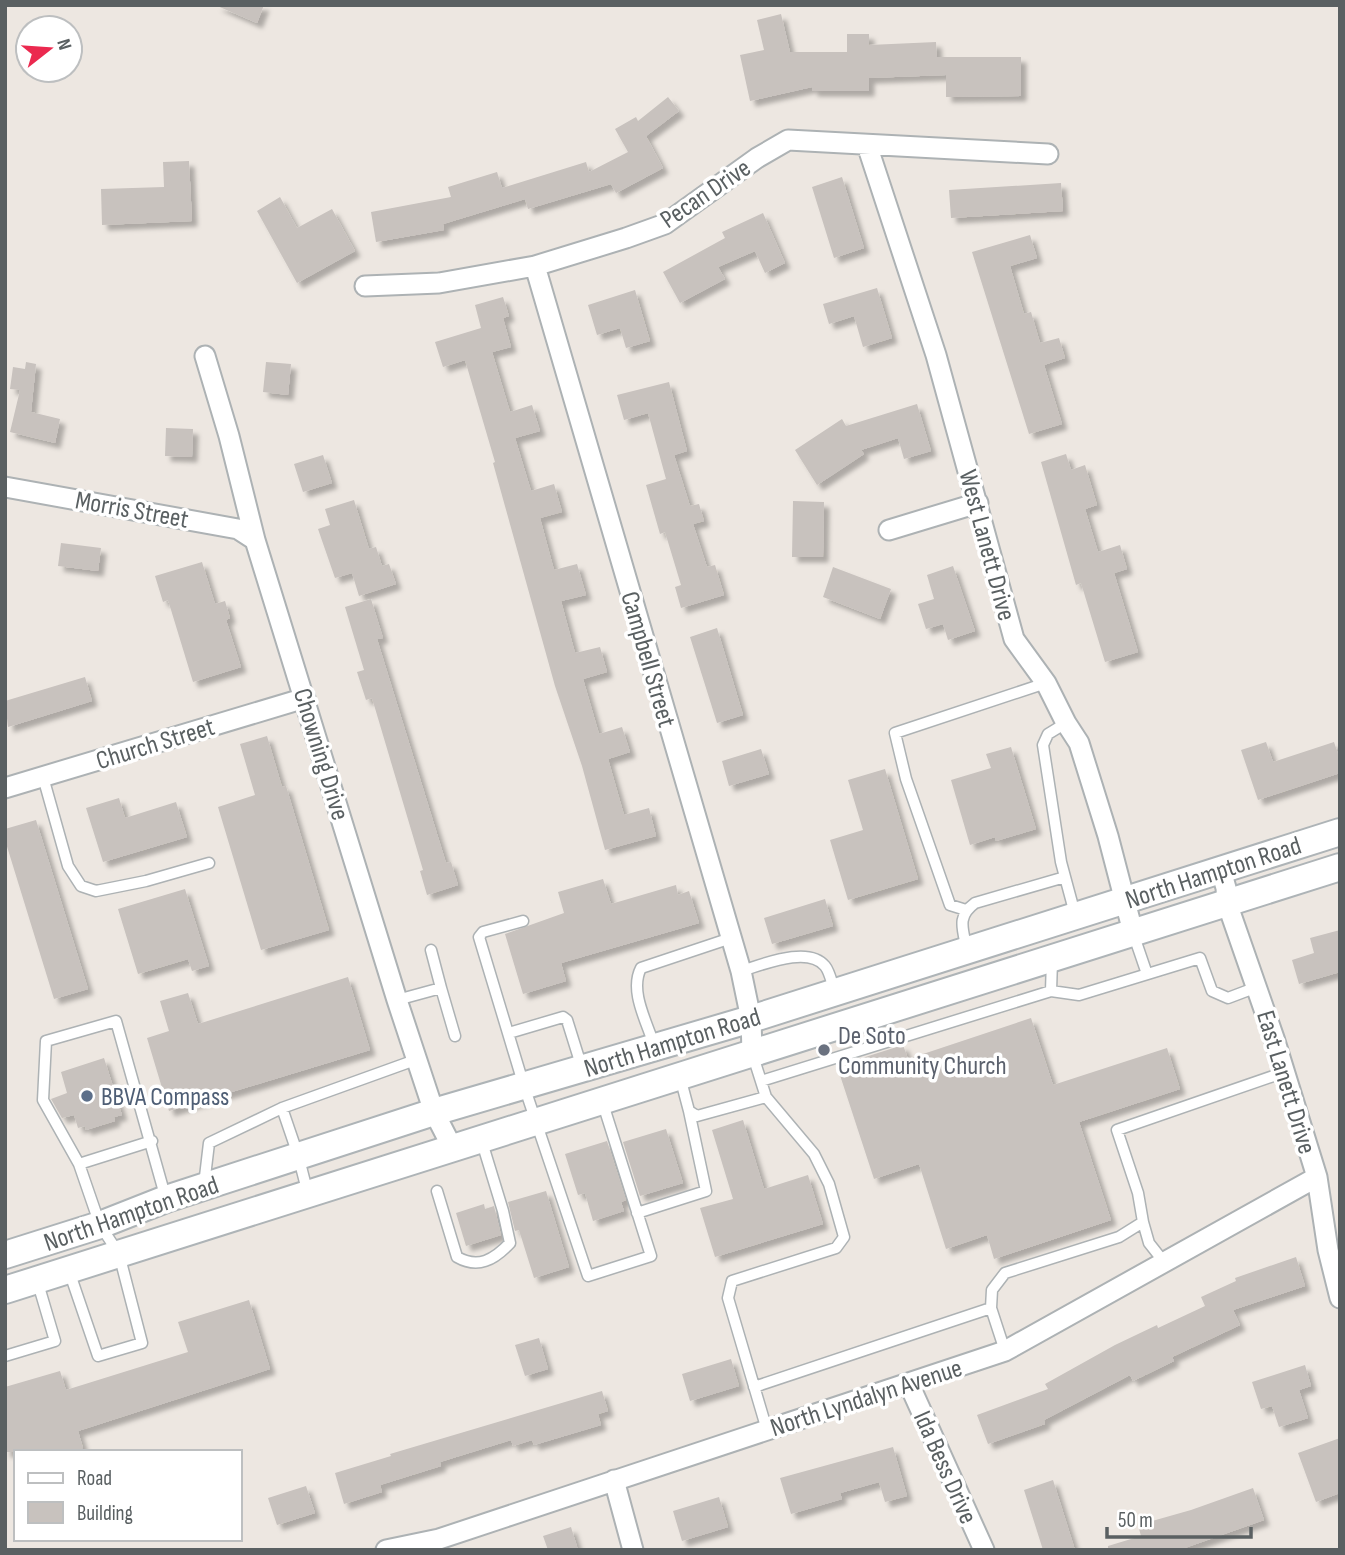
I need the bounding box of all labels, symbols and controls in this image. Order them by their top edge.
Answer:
north arrow [14,14,84,84]
text: N [51,36,76,53]
street label: Pecan Drive [655,153,757,236]
street label: West Lanett Drive [952,467,1022,624]
street label: Morris Street [73,485,191,536]
street label: Campbell Street [613,588,682,731]
street label: Chowning Drive [286,685,355,824]
street label: Church Street [92,712,218,777]
street label: North Hampton Road [1122,830,1305,916]
street label: North Hampton Road [581,1002,764,1085]
street label: East Lanett Drive [1249,1007,1322,1158]
place label: De Soto Community Church [838,1021,1007,1082]
marker: De Soto Community Church [816,1042,832,1058]
place label: BBVA Compass [101,1082,229,1113]
marker: BBVA Compass [79,1088,95,1104]
street label: North Hampton Road [40,1170,223,1259]
street label: North Lyndalyn Avenue [767,1353,966,1444]
street label: Ida Bess Drive [906,1406,983,1529]
legend [14,1450,242,1541]
text: Road [77,1466,112,1491]
scale bar [1107,1496,1250,1540]
text: Building [77,1501,133,1526]
text: 50 m [1118,1508,1153,1533]

